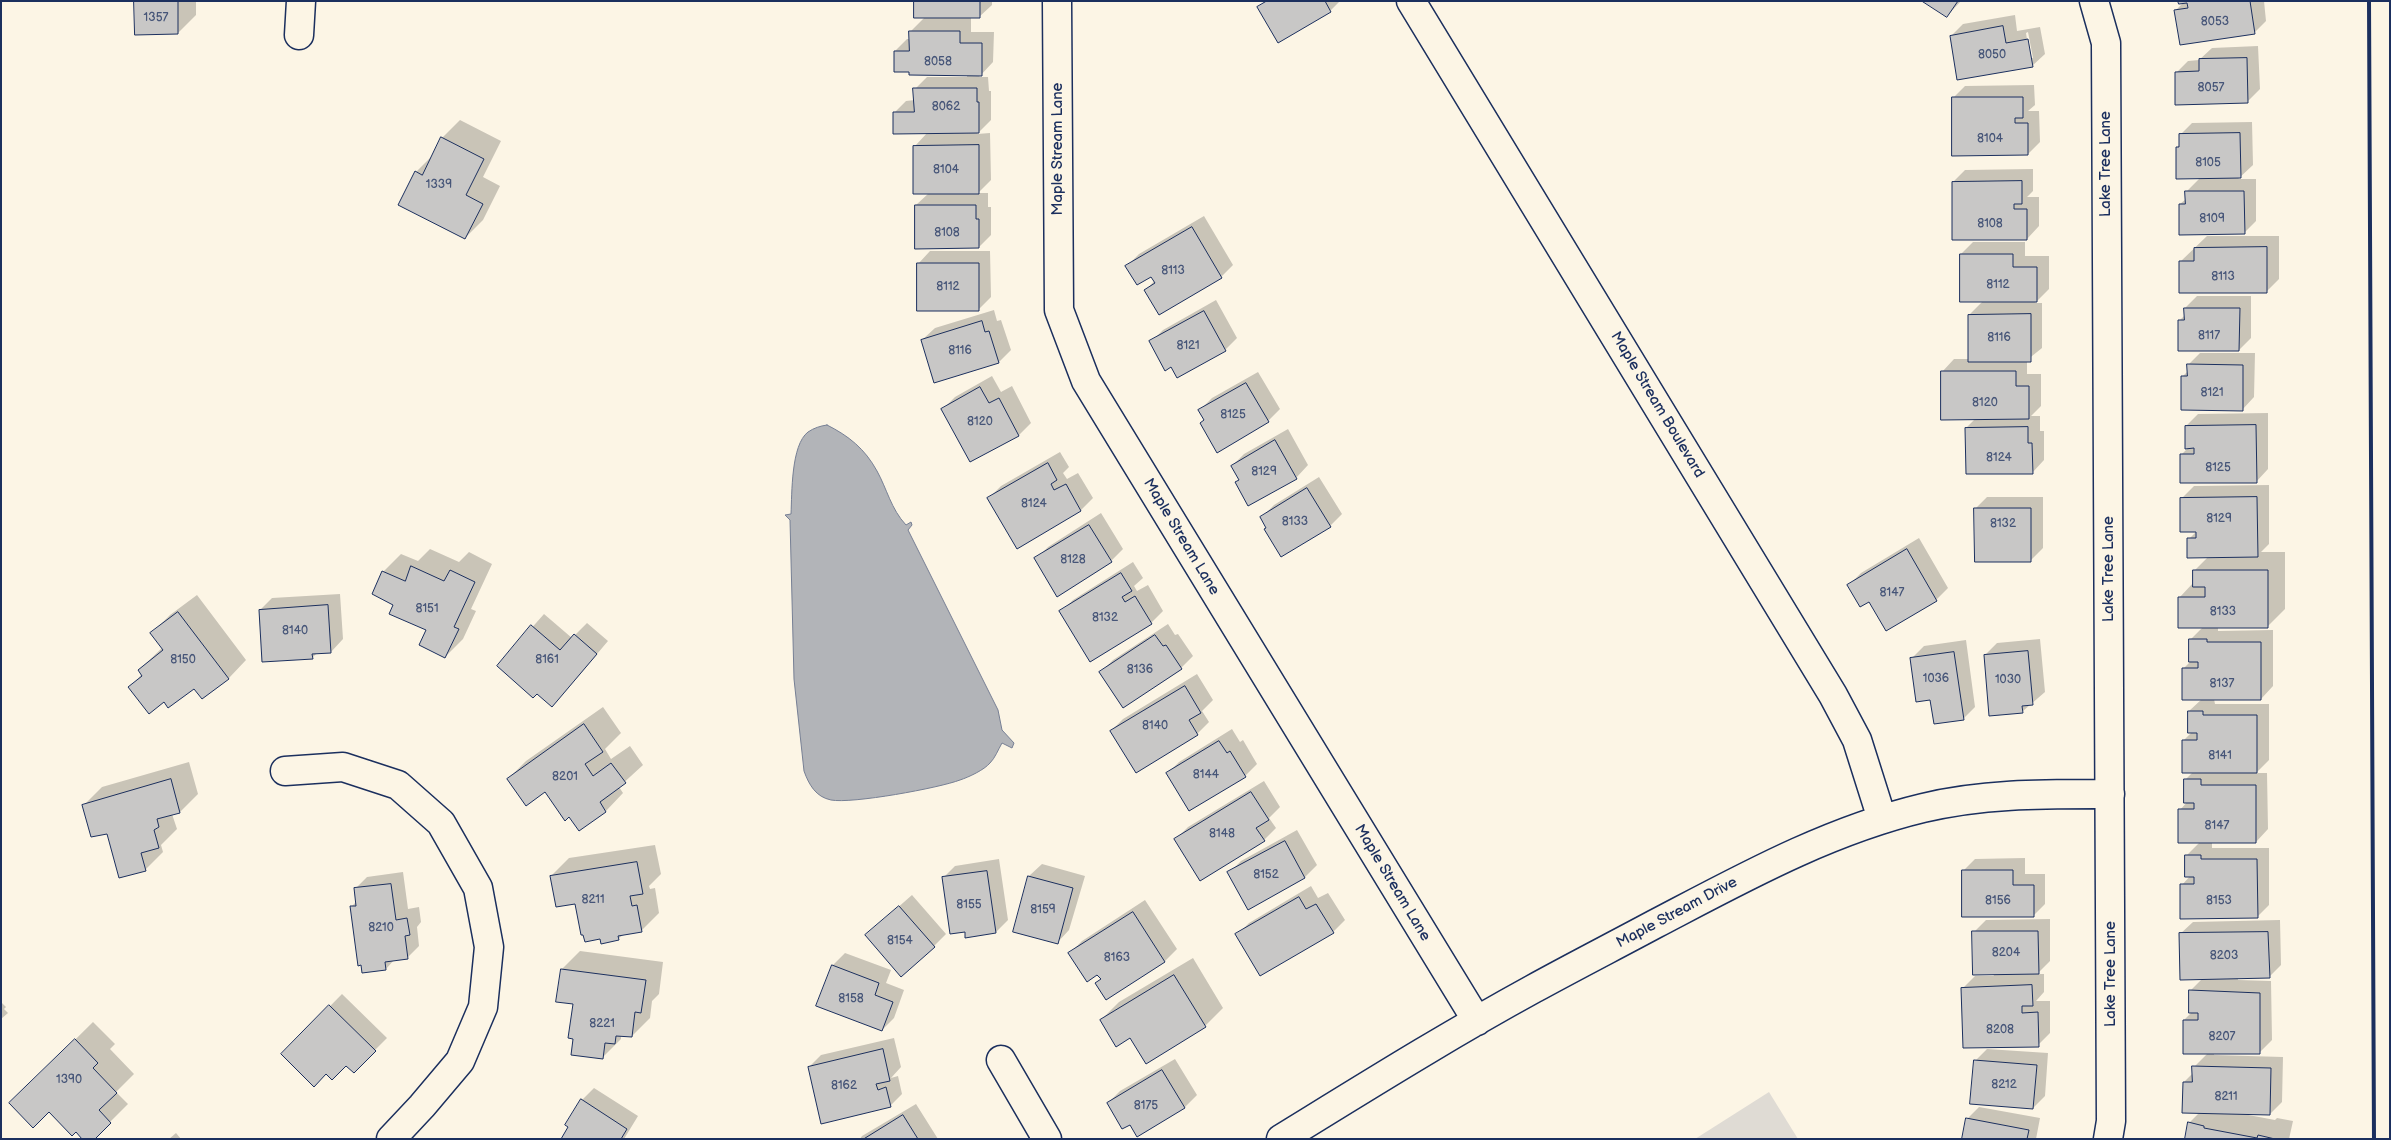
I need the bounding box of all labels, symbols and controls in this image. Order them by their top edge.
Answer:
house number: 1357 [144,11,168,25]
house number: 8053 [2201,15,2229,29]
house number: 8050 [1978,48,2006,62]
house number: 8058 [924,55,952,69]
house number: 8057 [2198,81,2224,95]
street label: Maple Stream Lane [1049,83,1067,215]
house number: 8062 [932,100,960,114]
street label: Lake Tree Lane [2097,111,2115,217]
house number: 8104 [1977,132,2003,146]
house number: 8105 [2195,156,2221,170]
house number: 8104 [933,163,959,177]
house number: 1339 [426,178,452,192]
house number: 8109 [2199,212,2225,226]
house number: 8108 [1977,217,2003,231]
house number: 8108 [934,226,960,240]
house number: 8113 [1161,264,1185,278]
house number: 8113 [2211,270,2235,284]
house number: 8112 [1986,278,2010,292]
house number: 8112 [936,280,960,294]
street label: Maple Stream Boulevard [1606,329,1708,481]
house number: 8117 [2198,329,2220,343]
house number: 8116 [1987,331,2011,345]
house number: 8121 [1176,339,1200,353]
house number: 8116 [948,344,972,358]
house number: 8121 [2200,386,2224,400]
house number: 8120 [1972,396,1998,410]
house number: 8125 [1220,408,1246,422]
house number: 8120 [967,415,993,429]
house number: 8124 [1986,451,2012,465]
house number: 8125 [2205,461,2231,475]
house number: 8129 [1251,465,1277,479]
street label: Maple Stream Lane [1139,475,1223,599]
house number: 8124 [1021,497,1047,511]
house number: 8129 [2206,512,2232,526]
house number: 8133 [1282,515,1308,529]
street label: Lake Tree Lane [2100,516,2118,622]
house number: 8132 [1990,517,2016,531]
house number: 8128 [1060,553,1086,567]
house number: 8147 [1880,586,1904,600]
house number: 8151 [415,602,439,616]
house number: 8133 [2210,605,2236,619]
house number: 8132 [1092,611,1118,625]
house number: 8140 [282,624,308,638]
house number: 8150 [170,653,196,667]
house number: 8161 [535,653,559,667]
house number: 8136 [1127,663,1153,677]
house number: 1036 [1923,672,1949,686]
house number: 1030 [1995,673,2021,687]
house number: 8137 [2210,677,2234,691]
house number: 8140 [1142,719,1168,733]
house number: 8141 [2208,749,2232,763]
house number: 8144 [1193,768,1219,782]
house number: 8201 [552,770,578,784]
house number: 8147 [2205,819,2229,833]
street label: Maple Stream Lane [1350,821,1434,945]
house number: 8148 [1209,827,1235,841]
house number: 8152 [1253,868,1279,882]
street label: Maple Stream Drive [1614,874,1740,952]
house number: 8211 [581,893,605,907]
house number: 8156 [1985,894,2011,908]
house number: 8153 [2206,894,2232,908]
house number: 8155 [956,898,982,912]
house number: 8159 [1030,903,1056,917]
house number: 8210 [368,921,394,935]
street label: Lake Tree Lane [2102,921,2120,1027]
house number: 8154 [887,934,913,948]
house number: 8204 [1992,946,2020,960]
house number: 8203 [2210,949,2238,963]
house number: 8163 [1104,951,1130,965]
house number: 8158 [838,992,864,1006]
house number: 8221 [589,1017,615,1031]
house number: 8208 [1986,1023,2014,1037]
house number: 8207 [2208,1030,2236,1044]
house number: 1390 [56,1073,82,1087]
house number: 8212 [1991,1078,2017,1092]
house number: 8162 [831,1079,857,1093]
house number: 8211 [2214,1090,2238,1104]
house number: 8175 [1134,1099,1158,1113]

